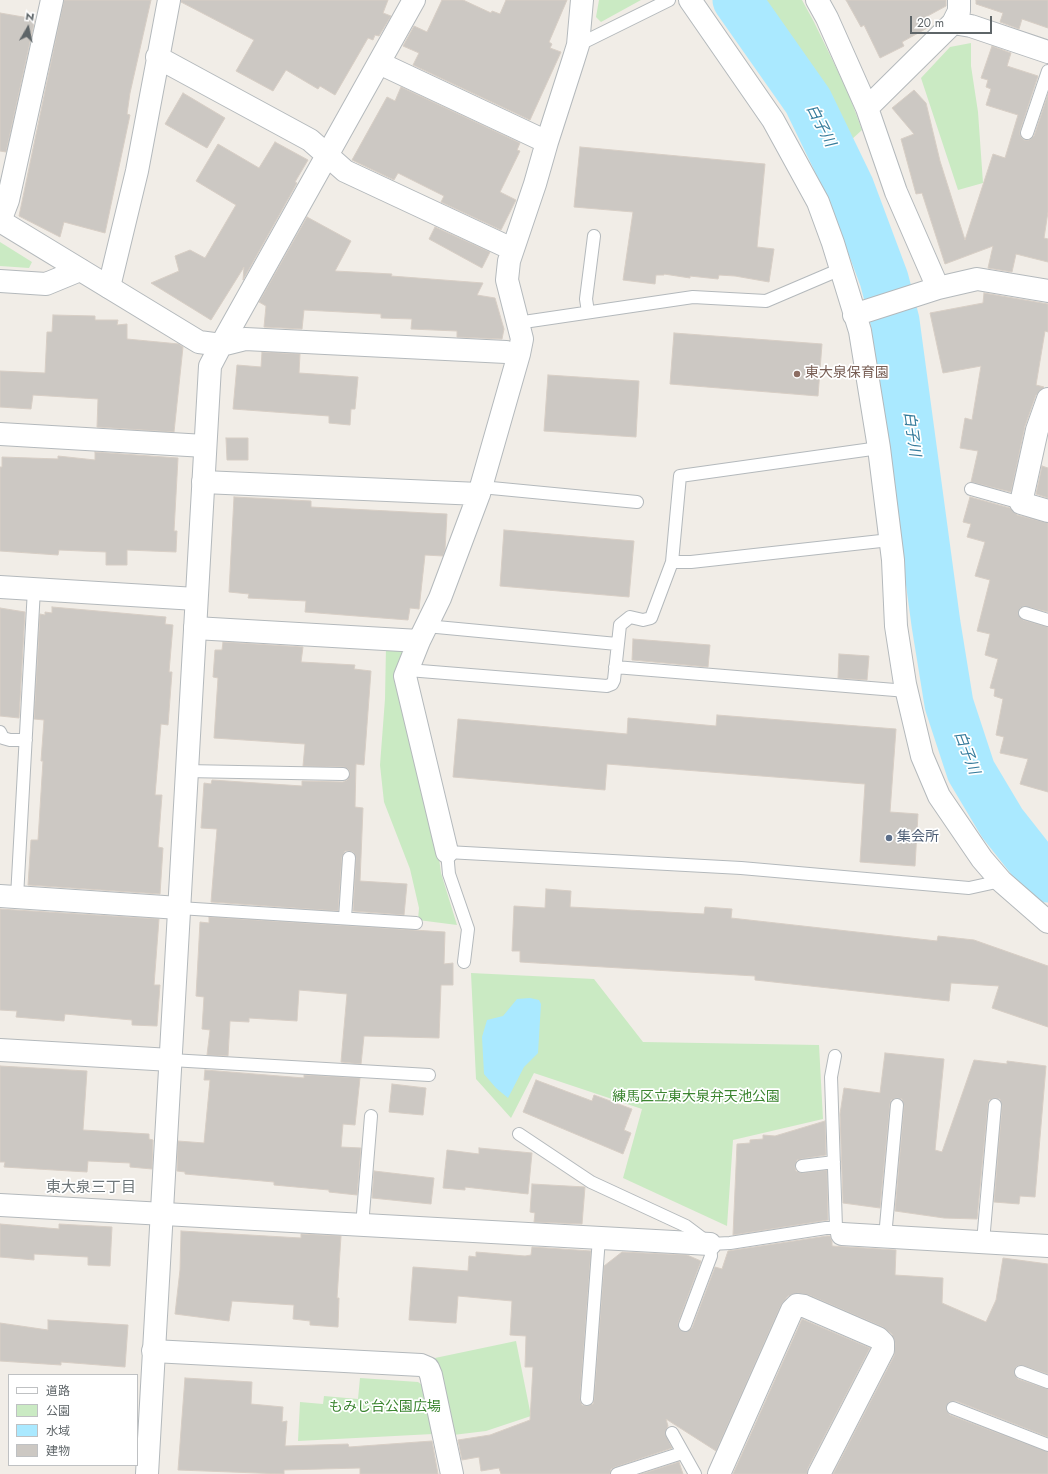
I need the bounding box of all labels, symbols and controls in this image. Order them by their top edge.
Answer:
north arrow [8,8,48,48]
text: N [24,8,35,25]
scale bar [912,8,994,34]
text: 20 m [917,14,944,32]
water label: 白子川 [802,102,838,150]
place label: 東大泉保育園 [805,366,889,382]
marker: 東大泉保育園 [792,369,802,379]
water label: 白子川 [899,410,923,458]
water label: 白子川 [950,729,982,777]
place label: 集会所 [897,830,939,846]
marker: 集会所 [884,833,894,843]
park label: 練馬区立東大泉弁天池公園 [612,1090,780,1106]
district label: 東大泉三丁目 [46,1179,136,1197]
legend [8,1374,138,1466]
text: 道路 [46,1382,70,1400]
park label: もみじ台公園広場 [329,1400,441,1416]
text: 公園 [46,1402,70,1420]
text: 水域 [46,1422,70,1440]
text: 建物 [46,1442,70,1460]

